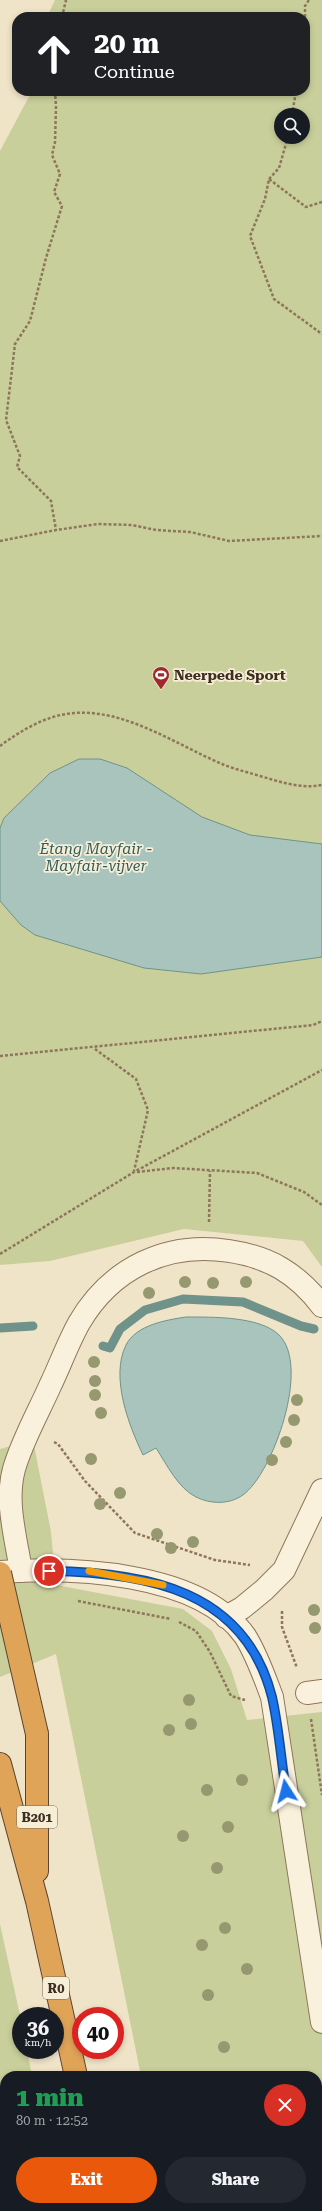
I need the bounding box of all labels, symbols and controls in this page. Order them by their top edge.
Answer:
text: 20 m [94,27,159,60]
icon: ahead [28,28,80,80]
text: Continue [94,61,175,82]
map controls [274,108,310,144]
button: search [274,108,310,144]
sports icon: Neerpede Sport [151,665,171,690]
place label: Neerpede Sport [174,667,286,683]
water label: Étang Mayfair - Mayfair-vijver [38,840,153,875]
pin [32,1554,66,1588]
icon: arrive [38,1560,60,1582]
position arrow [265,1770,307,1812]
road number: B201 [17,1806,57,1828]
road number: R0 [43,1977,69,1999]
speed limit sign: 40 [72,2007,124,2059]
text: 36 [27,2016,49,2040]
text: km/h [25,2037,51,2048]
text: 1 min [16,2084,83,2112]
button: close [264,2084,306,2126]
text: 80 m · 12:52 [16,2113,88,2128]
button: Exit [16,2157,157,2203]
button: Share [165,2157,306,2203]

